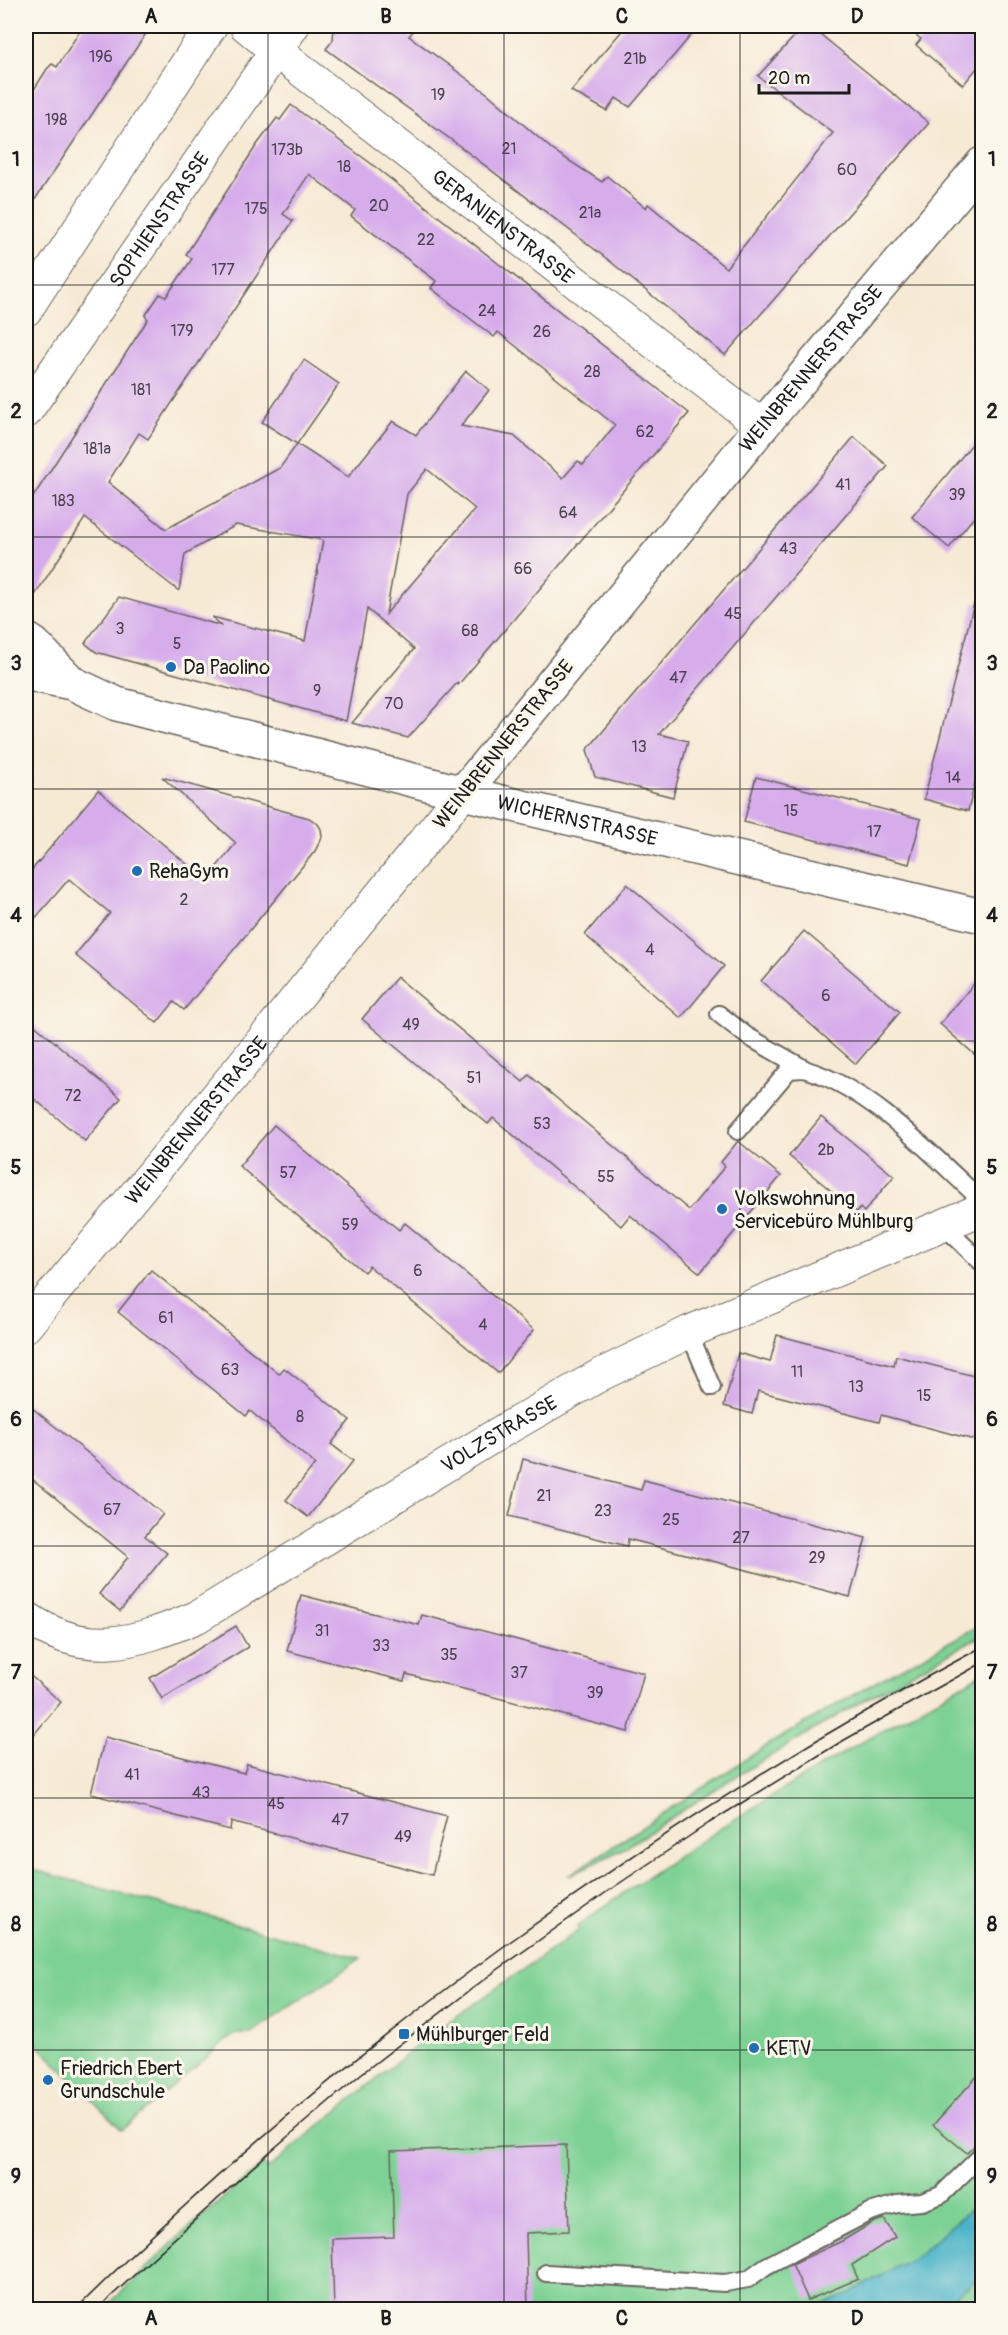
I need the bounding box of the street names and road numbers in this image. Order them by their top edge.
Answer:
street label: SOPHIENSTRASSE [104,147,215,292]
street label: GERANIENSTRASSE [427,164,579,289]
street label: WEINBRENNERSTRASSE [734,280,888,457]
street label: WEINBRENNERSTRASSE [427,655,579,834]
street label: WICHERNSTRASSE [494,789,660,852]
street label: WEINBRENNERSTRASSE [120,1032,273,1210]
street label: VOLZSTRASSE [437,1390,562,1478]

